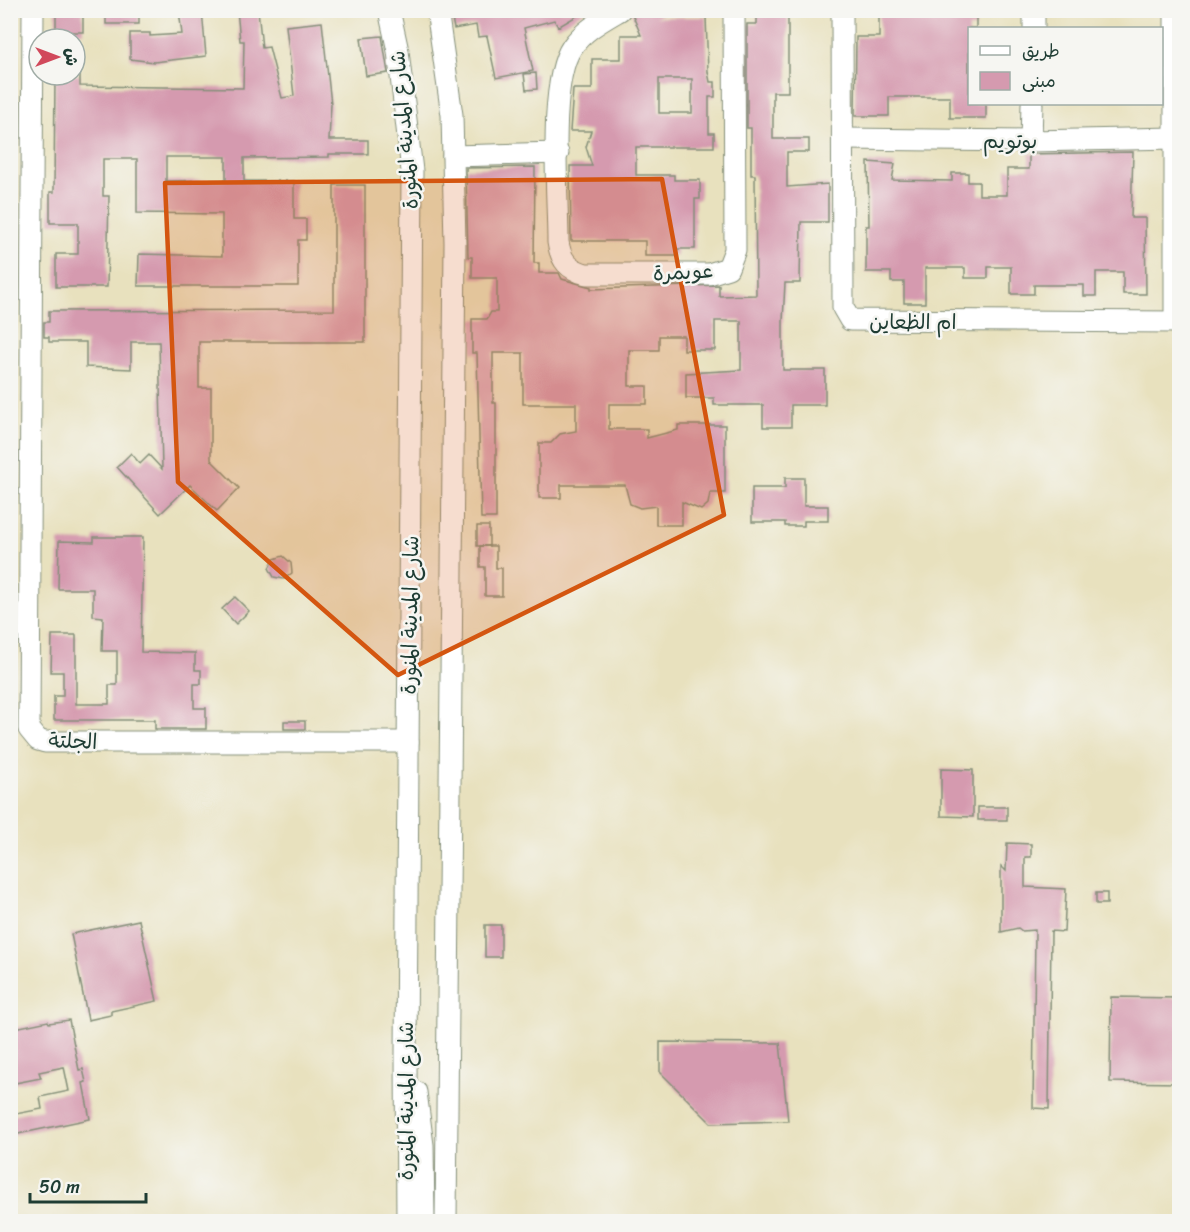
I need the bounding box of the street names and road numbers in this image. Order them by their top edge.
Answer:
street label: شارع المدينة المنورة [378,49,430,211]
street label: بوتويم [983,122,1037,160]
street label: عويمرة [652,251,714,293]
street label: ام الظعاين [869,303,957,341]
street label: شارع المدينة المنورة [390,535,430,695]
street label: الجلتة [48,721,98,761]
street label: شارع المدينة المنورة [387,1021,425,1181]

